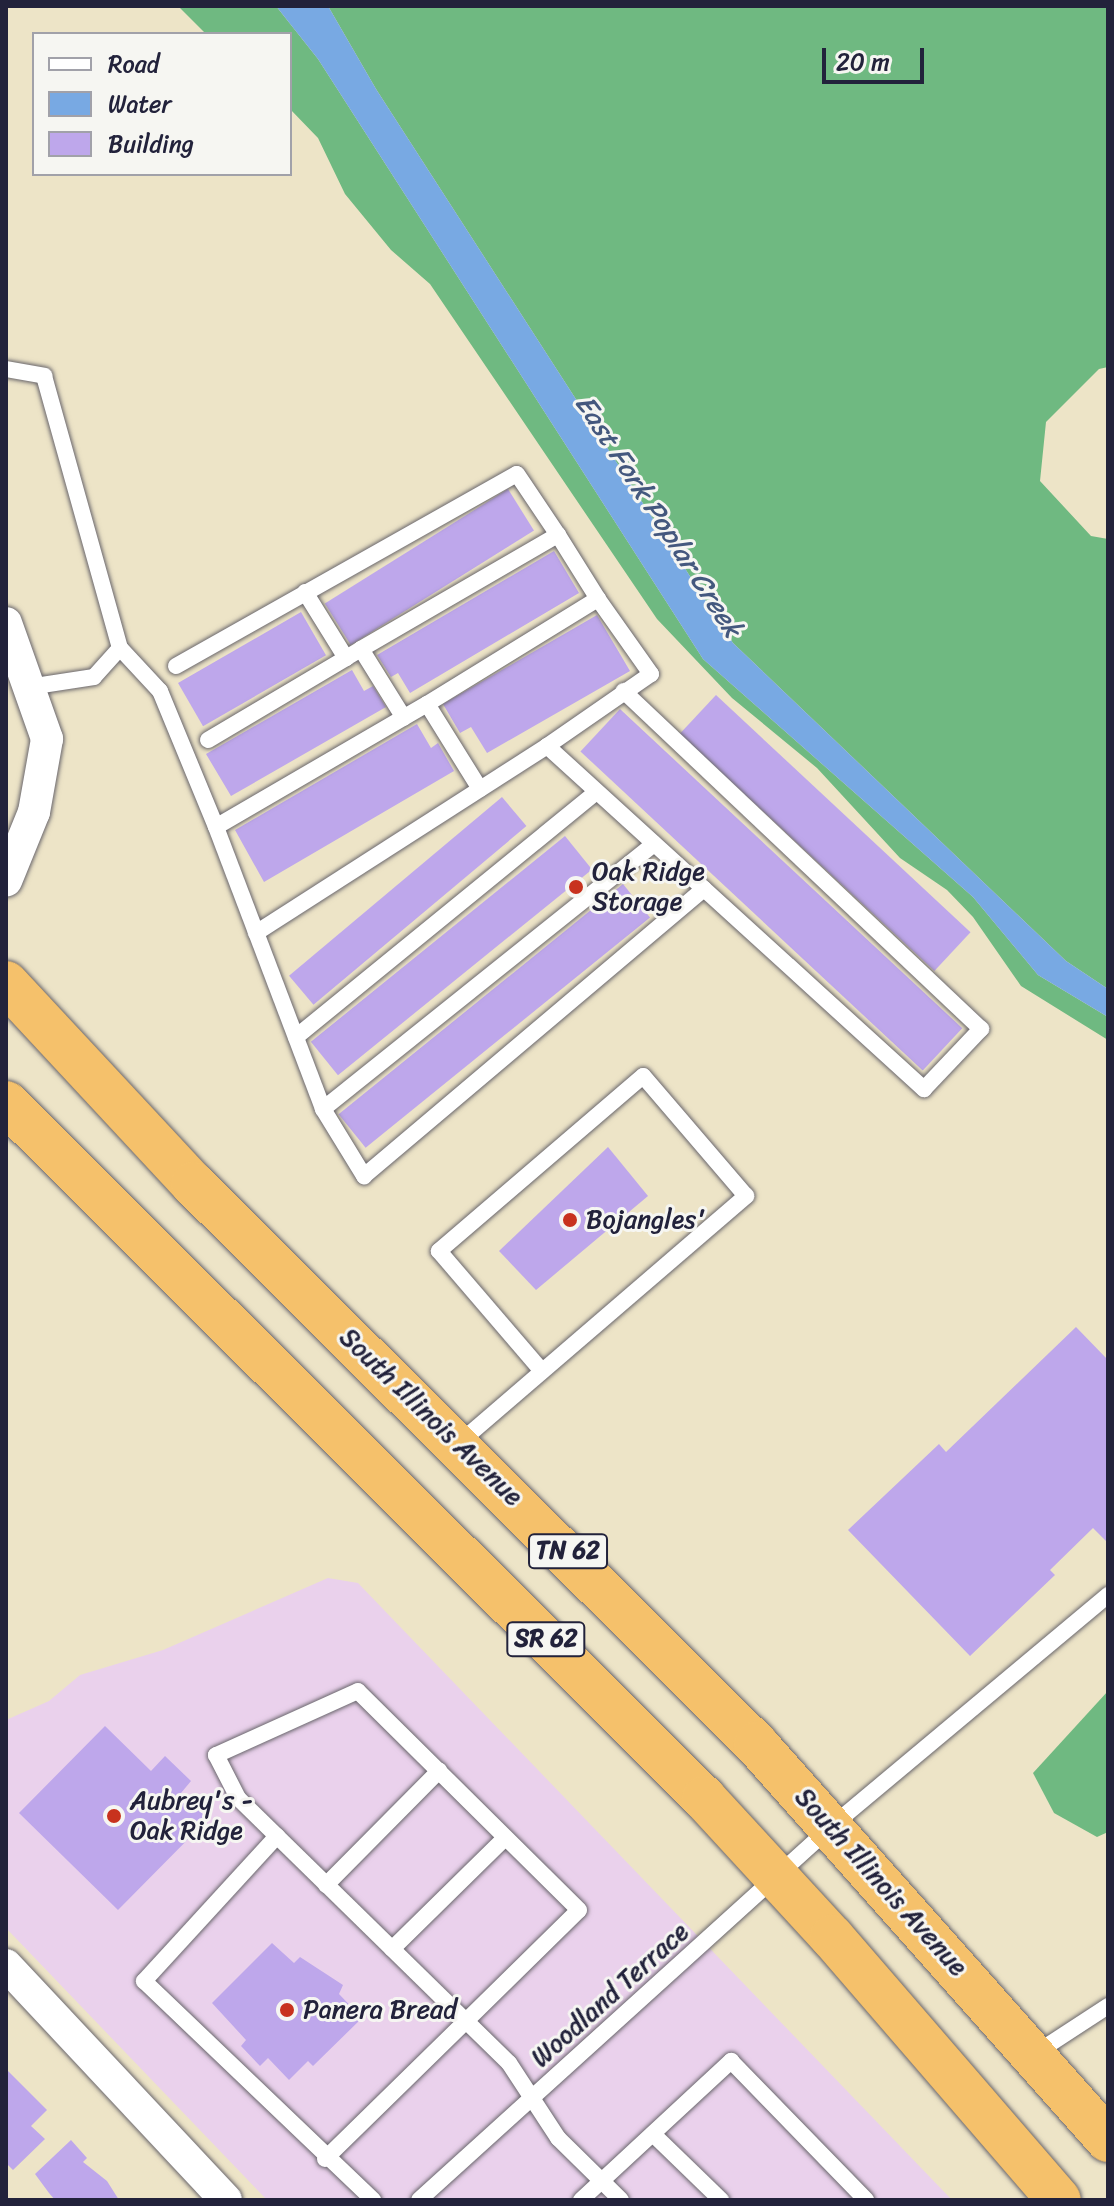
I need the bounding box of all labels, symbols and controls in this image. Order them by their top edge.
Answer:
legend [32,32,292,176]
scale bar [826,32,928,82]
text: 20 m [836,41,890,83]
text: Road [108,43,159,85]
text: Water [108,83,171,125]
text: Building [108,123,194,165]
water label: East Fork Poplar Creek [567,388,751,644]
place label: Oak Ridge Storage [592,856,706,918]
marker: Oak Ridge Storage [567,878,585,896]
place label: Bojangles' [586,1204,706,1236]
marker: Bojangles' [561,1211,579,1229]
street label: South Illinois Avenue [333,1321,529,1513]
road number: TN 62 [528,1531,608,1571]
road number: SR 62 [506,1619,586,1659]
street label: South Illinois Avenue [788,1781,974,1983]
place label: Aubrey's - Oak Ridge [130,1785,253,1846]
marker: Aubrey's - Oak Ridge [105,1807,123,1825]
street label: Woodland Terrace [525,1916,695,2074]
place label: Panera Bread [303,1994,457,2026]
marker: Panera Bread [278,2001,296,2019]

